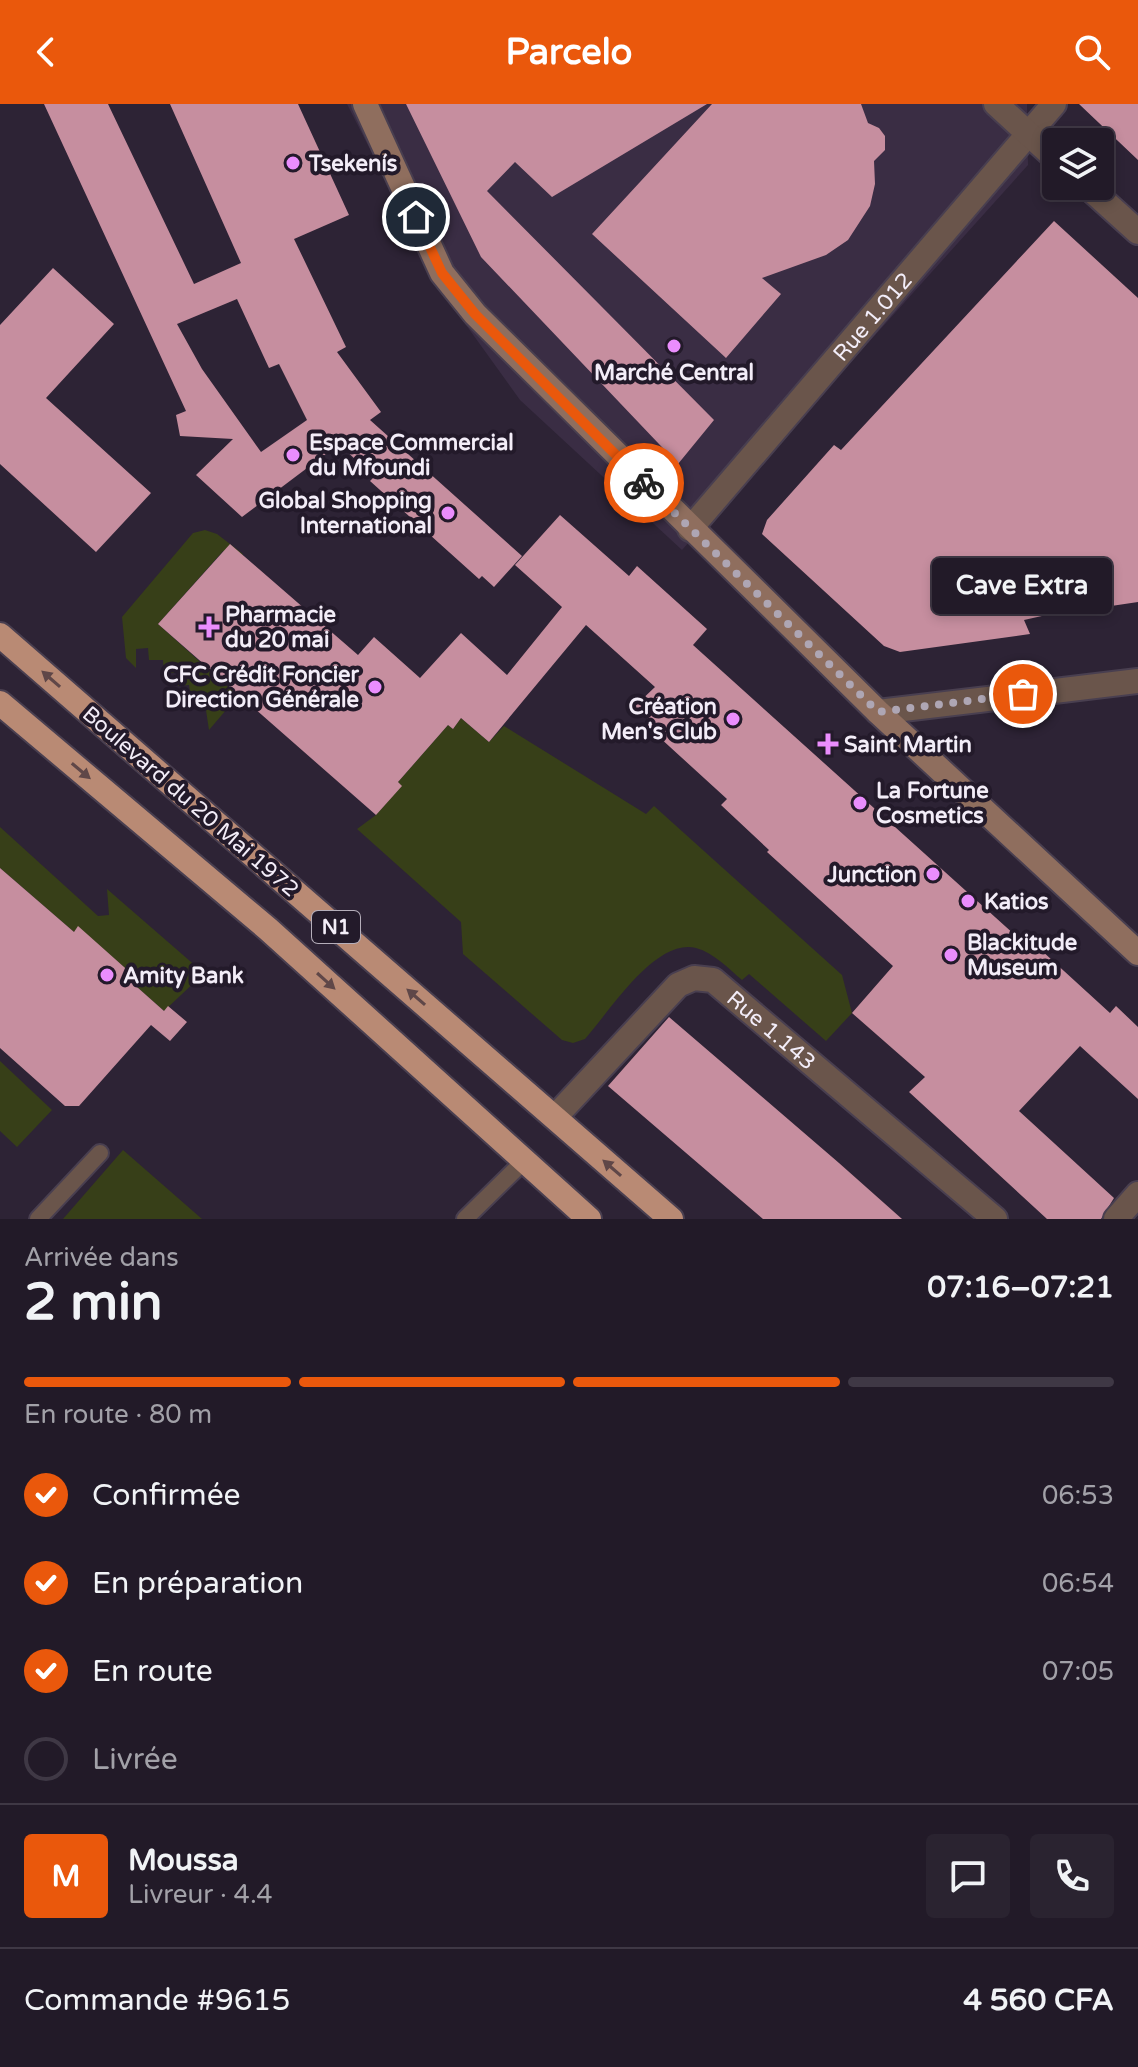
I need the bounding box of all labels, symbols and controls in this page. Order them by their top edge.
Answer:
icon: back [24,30,68,74]
icon: search [1070,30,1114,74]
text: Parcelo [505,31,633,74]
map controls [1042,128,1114,200]
button: layers [1042,128,1114,200]
place label: Tsekenís [308,151,398,177]
marker: Tsekenís [284,154,302,172]
pin [382,183,450,251]
icon: home [394,195,438,239]
street label: Rue 1.012 [828,267,918,367]
marker: Marché Central [665,337,683,355]
place label: Marché Central [594,360,754,386]
place label: Espace Commercial du Mfoundi [309,430,514,481]
courier [604,443,684,523]
marker: Espace Commercial du Mfoundi [284,446,302,464]
icon: bike [622,461,666,505]
place label: Global Shopping International [258,488,432,539]
marker: Global Shopping International [439,504,457,522]
callout: Cave Extra [933,558,1113,614]
text: Cave Extra [956,570,1088,601]
place label: Pharmacie du 20 mai [225,602,336,653]
marker: Pharmacie du 20 mai [200,618,218,636]
pin [989,660,1057,728]
place label: CFC Crédit Foncier Direction Générale [163,662,360,713]
one-way arrow [41,671,61,688]
icon: bag [1001,672,1045,716]
marker: CFC Crédit Foncier Direction Générale [366,678,384,696]
place label: Création Men's Club [601,694,717,745]
street label: Boulevard du 20 Mai 1972 [77,701,304,903]
marker: Création Men's Club [724,710,742,728]
place label: Saint Martin [844,732,972,758]
marker: Saint Martin [819,735,837,753]
one-way arrow [71,762,91,779]
place label: La Fortune Cosmetics [876,778,989,829]
marker: La Fortune Cosmetics [851,794,869,812]
place label: Junction [827,862,917,888]
marker: Junction [924,865,942,883]
place label: Katios [984,889,1049,915]
marker: Katios [959,892,977,910]
road number: N1 [312,911,360,943]
place label: Blackitude Museum [967,930,1077,981]
marker: Blackitude Museum [942,946,960,964]
place label: Amity Bank [123,963,244,989]
marker: Amity Bank [98,966,116,984]
one-way arrow [316,972,335,990]
street label: Rue 1.143 [721,986,821,1075]
one-way arrow [406,989,426,1006]
one-way arrow [603,1159,622,1177]
text: Arrivée dans [24,1242,179,1273]
text: 07:16–07:21 [927,1269,1114,1306]
text: 2 min [24,1271,163,1334]
text: En route · 80 m [24,1399,212,1430]
icon: check [24,1473,68,1517]
text: Confirmée [92,1477,241,1514]
text: 06:53 [1042,1480,1114,1511]
icon: check [24,1561,68,1605]
text: En préparation [92,1565,303,1602]
text: 06:54 [1042,1568,1114,1599]
icon: check [24,1649,68,1693]
text: En route [92,1653,213,1690]
text: 07:05 [1042,1656,1114,1687]
text: Livrée [92,1741,178,1778]
button: chat [926,1834,1010,1918]
button: phone [1030,1834,1114,1918]
text: Moussa [128,1842,239,1879]
text: M [52,1858,80,1895]
text: Livreur · 4.4 [128,1879,272,1910]
text: Commande #9615 [24,1982,290,2019]
text: 4 560 CFA [963,1982,1114,2019]

